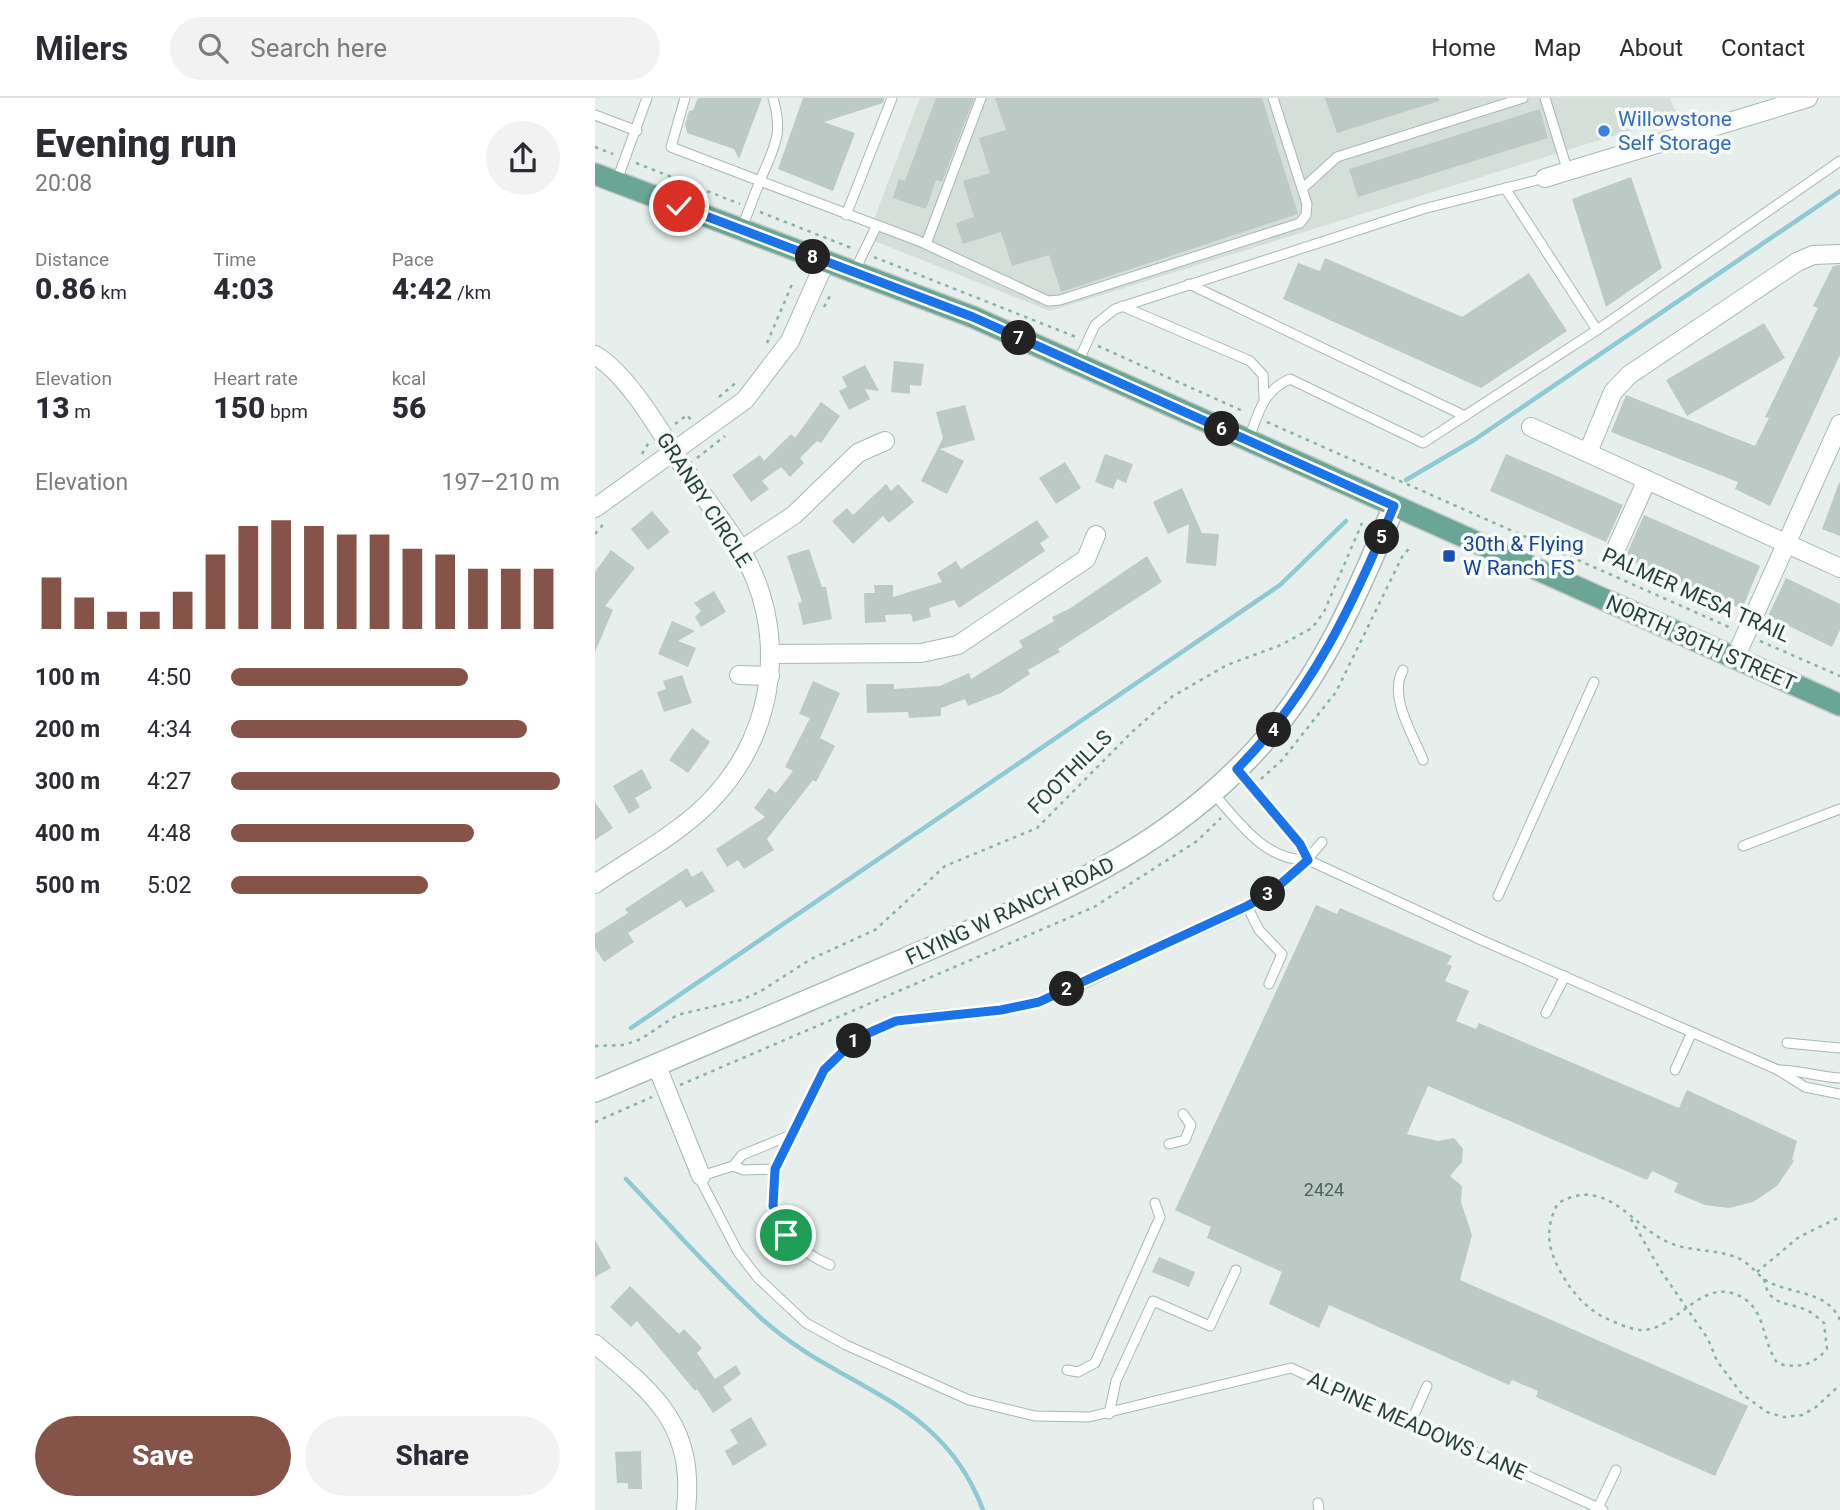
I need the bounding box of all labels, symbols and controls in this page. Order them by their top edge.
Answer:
search box [170,17,660,80]
text: Milers [35,29,128,68]
icon: search [194,29,232,67]
text: Search here [250,33,387,63]
text: Home [1431,34,1496,62]
text: Map [1534,34,1581,62]
text: About [1619,34,1683,62]
text: Contact [1721,34,1805,62]
place label: Willowstone Self Storage [1618,107,1732,155]
button: share [486,121,560,195]
text: Evening run [35,122,237,166]
marker: Willowstone Self Storage [1596,123,1612,139]
text: 20:08 [35,170,92,197]
pin [649,176,709,236]
icon: check [660,187,698,225]
pin: 8 [795,240,830,274]
text: 8 [807,245,818,268]
text: Distance [35,248,109,271]
text: Time [213,248,256,271]
text: Pace [392,248,434,271]
text: 0.86 [35,271,96,306]
text: 4:03 [213,271,274,306]
text: 4:42 [392,271,452,306]
text: km [96,281,127,304]
text: /km [452,281,491,304]
pin: 7 [1001,320,1037,356]
text: 7 [1013,326,1024,349]
text: Elevation [35,367,112,390]
text: Heart rate [213,367,298,390]
text: kcal [392,367,426,390]
text: 13 [35,390,70,425]
text: 150 [213,390,265,425]
text: 56 [392,390,426,425]
text: m [70,400,91,423]
text: bpm [265,400,308,423]
pin: 6 [1205,412,1239,446]
text: 6 [1216,417,1227,440]
street label: GRANBY CIRCLE [652,428,756,572]
text: Elevation [35,469,128,496]
text: 197–210 m [441,469,560,496]
pin: 5 [1365,520,1399,555]
text: 5 [1376,525,1387,548]
place label: 30th & Flying W Ranch FS [1463,532,1584,580]
street label: PALMER MESA TRAIL [1599,543,1793,647]
marker: 30th & Flying W Ranch FS [1441,548,1457,564]
street label: NORTH 30TH STREET [1602,590,1800,696]
text: 100 m [35,664,100,691]
text: 4:50 [147,664,191,691]
pin: 4 [1257,712,1291,748]
text: 200 m [35,716,100,743]
text: 4:34 [147,716,191,743]
text: 4 [1268,718,1279,741]
street label: FOOTHILLS [1023,725,1117,819]
text: 300 m [35,768,100,795]
text: 4:27 [147,768,191,795]
text: 400 m [35,820,100,847]
text: 4:48 [147,820,191,847]
street label: FLYING W RANCH ROAD [902,852,1118,970]
text: 500 m [35,872,100,899]
text: 5:02 [147,872,191,899]
pin: 3 [1251,876,1285,912]
text: 3 [1262,882,1273,905]
pin: 2 [1049,972,1085,1006]
text: 2 [1061,977,1072,1000]
pin: 1 [837,1024,871,1058]
text: 1 [848,1029,859,1052]
house number: 2424 [1304,1179,1344,1200]
pin [756,1205,816,1265]
icon: arrive [767,1216,805,1254]
street label: ALPINE MEADOWS LANE [1304,1367,1530,1485]
button: Save [35,1416,291,1496]
button: Share [305,1416,560,1496]

